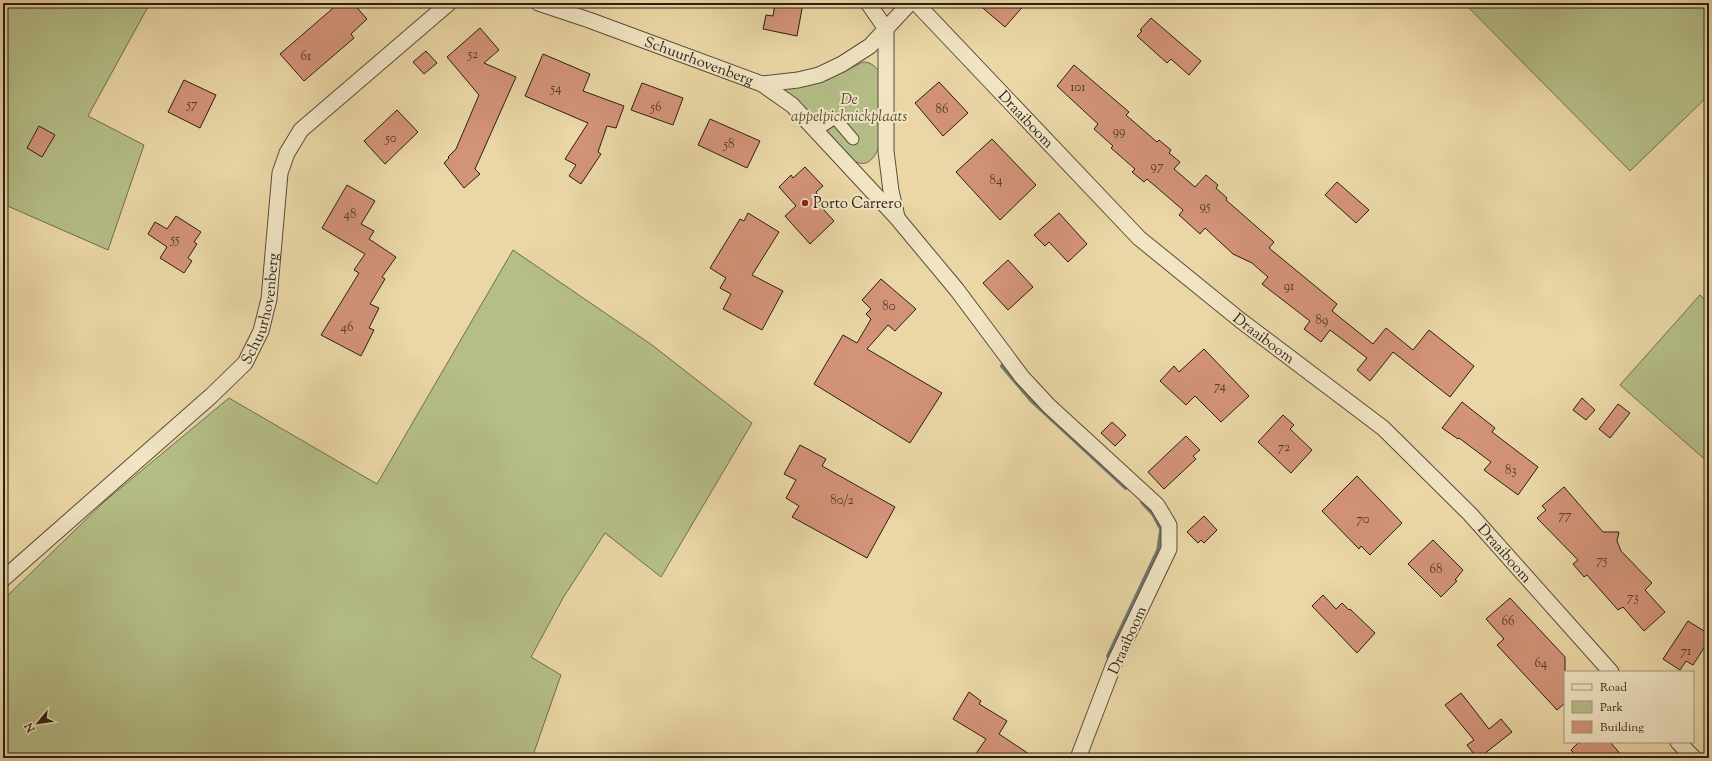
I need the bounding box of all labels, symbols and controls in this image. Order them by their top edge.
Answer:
street label: Schuurhovenberg [641,32,756,92]
house number: 52 [467,46,478,64]
house number: 61 [301,48,312,66]
house number: 101 [1070,79,1086,97]
house number: 54 [550,80,562,98]
street label: Draaiboom [992,87,1058,154]
park label: De appelpicknickplaats [791,90,907,128]
house number: 57 [186,96,198,114]
house number: 56 [650,99,661,117]
house number: 86 [936,101,948,119]
house number: 99 [1113,123,1125,141]
house number: 50 [384,130,397,148]
house number: 58 [723,136,734,154]
house number: 97 [1151,158,1164,176]
house number: 84 [990,172,1003,190]
place label: Porto Carrero [813,194,902,215]
marker: Porto Carrero [800,198,810,208]
house number: 95 [1200,198,1211,216]
house number: 48 [343,206,357,224]
house number: 55 [169,231,180,249]
street label: Schuurhovenberg [237,252,285,368]
house number: 91 [1284,278,1295,296]
house number: 80 [882,298,896,316]
street label: Draaiboom [1228,309,1299,370]
house number: 89 [1316,312,1328,330]
house number: 46 [341,319,353,337]
house number: 74 [1214,378,1227,396]
house number: 72 [1278,439,1290,457]
house number: 83 [1505,462,1517,480]
house number: 80/2 [830,492,854,510]
house number: 77 [1558,507,1572,525]
house number: 70 [1356,511,1370,529]
street label: Draaiboom [1472,520,1536,589]
house number: 75 [1597,552,1608,570]
house number: 68 [1430,561,1442,579]
house number: 73 [1627,589,1639,607]
street label: Draaiboom [1104,603,1153,678]
house number: 66 [1502,613,1514,631]
house number: 71 [1681,643,1692,661]
house number: 64 [1535,655,1548,673]
legend [1564,671,1694,743]
text: Road [1600,679,1627,697]
text: Park [1600,699,1623,717]
north arrow [18,703,58,743]
text: N [21,719,40,736]
text: Building [1600,719,1644,737]

